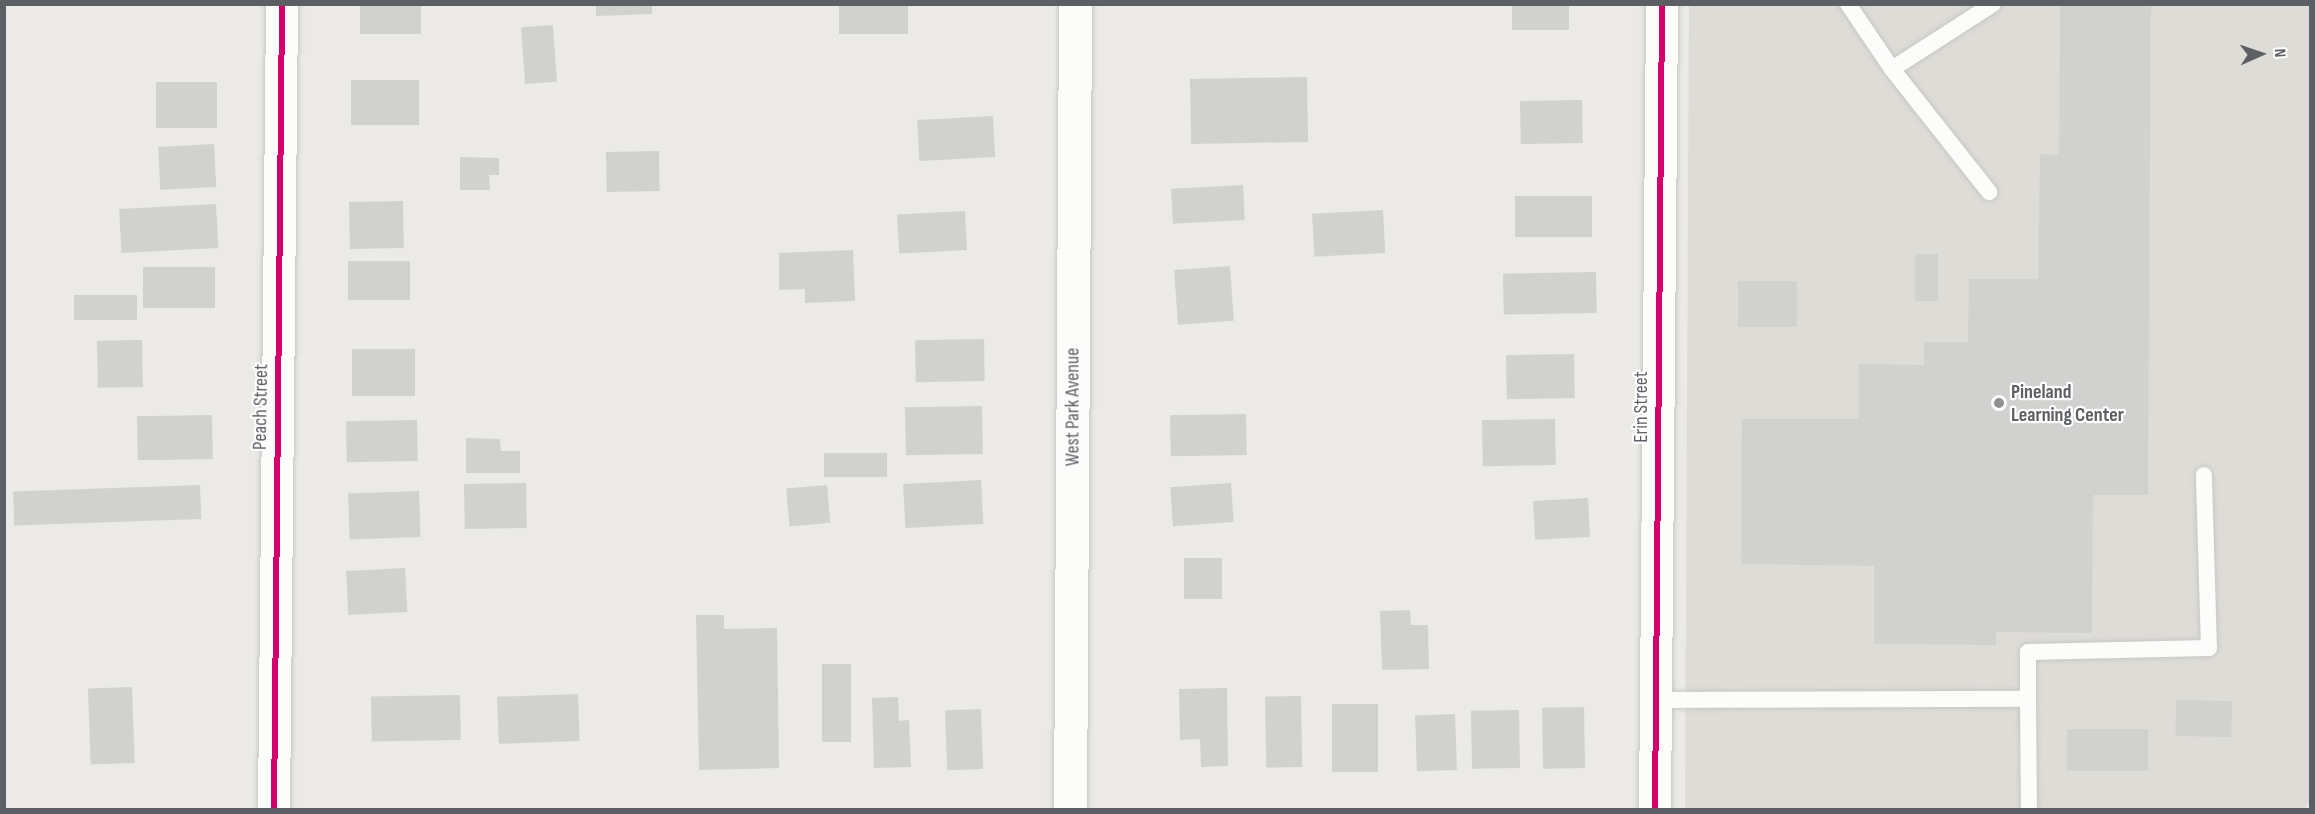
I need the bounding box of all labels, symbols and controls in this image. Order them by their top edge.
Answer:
north arrow [2231,24,2291,84]
text: N [2270,48,2289,58]
street label: West Park Avenue [1061,348,1085,466]
street label: Peach Street [248,364,274,450]
street label: Erin Street [1629,371,1653,443]
place label: Pineland Learning Center [2011,380,2124,427]
marker: Pineland Learning Center [1992,396,2006,410]

